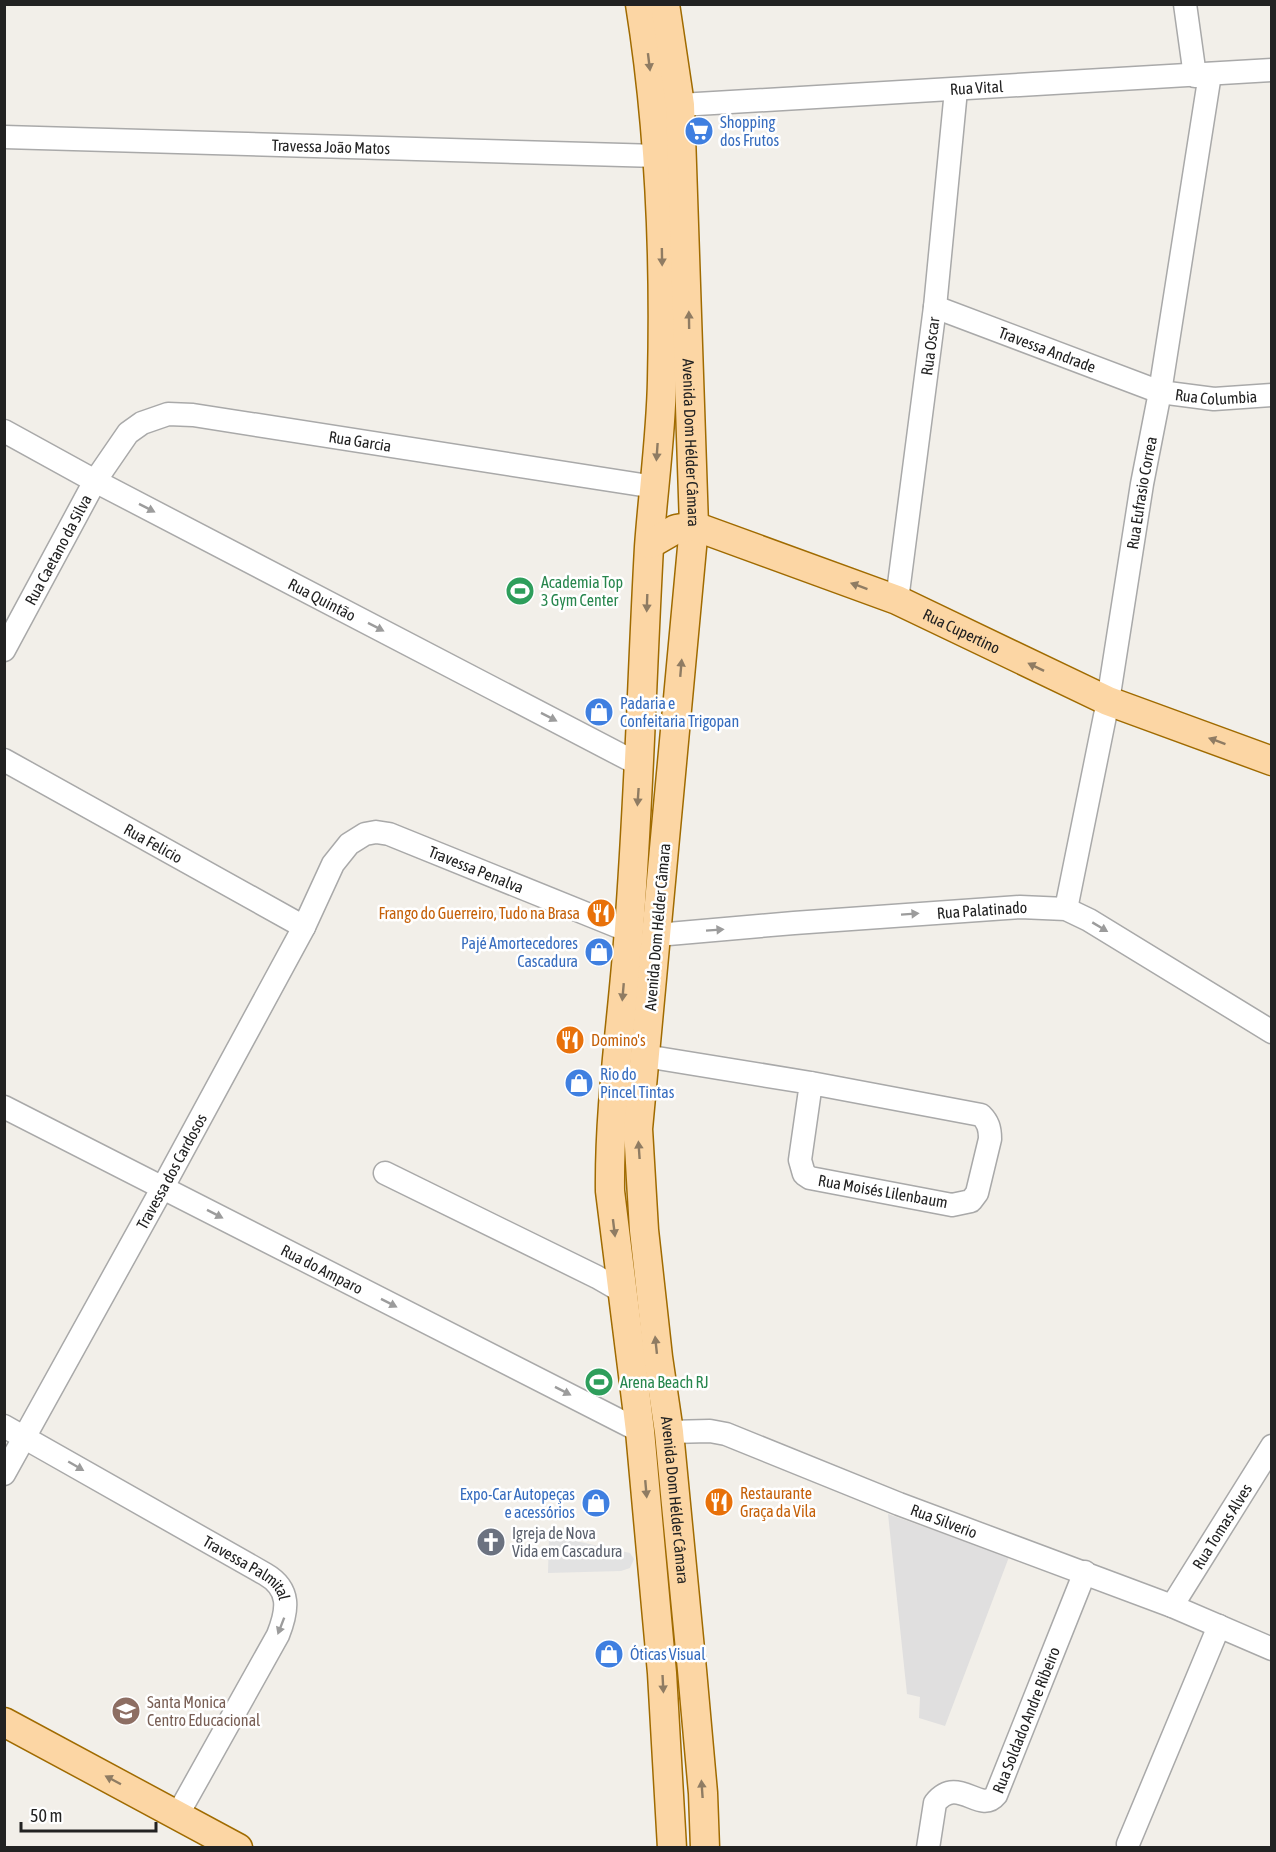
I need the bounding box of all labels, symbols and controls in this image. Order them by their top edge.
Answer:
one-way arrow [644,53,653,72]
street label: Rua Vital [949,77,1004,98]
place label: Shopping dos Frutos [720,113,779,149]
supermarket icon: Shopping dos Frutos [683,115,715,147]
street label: Travessa João Matos [271,136,391,157]
one-way arrow [657,247,666,266]
one-way arrow [684,311,693,330]
street label: Rua Oscar [917,316,943,376]
street label: Travessa Andrade [996,323,1098,376]
street label: Avenida Dom Hélder Câmara [679,358,703,527]
street label: Rua Columbia [1174,385,1258,408]
street label: Rua Garcia [327,427,393,455]
street label: Rua Eufrasio Correa [1123,435,1160,551]
one-way arrow [652,442,662,461]
street label: Rua Caetano da Silva [21,491,95,608]
one-way arrow [138,504,155,513]
place label: Academia Top 3 Gym Center [541,573,623,610]
street label: Rua Quintão [285,574,359,624]
sports icon: Academia Top 3 Gym Center [504,575,536,607]
one-way arrow [850,581,868,591]
one-way arrow [642,593,652,612]
street label: Rua Cupertino [920,605,1003,657]
one-way arrow [367,623,384,632]
one-way arrow [676,658,686,677]
one-way arrow [1028,662,1045,671]
place label: Padaria e Confeitaria Trigopan [620,694,739,731]
shop icon: Padaria e Confeitaria Trigopan [583,696,615,728]
one-way arrow [540,713,557,722]
one-way arrow [1207,736,1225,746]
one-way arrow [633,788,643,807]
street label: Rua Felicio [121,820,186,867]
street label: Travessa Penalva [426,842,526,896]
street label: Avenida Dom Hélder Câmara [641,842,673,1012]
restaurant icon: Frango do Guerreiro, Tudo na Brasa [585,897,617,929]
street label: Rua Palatinado [936,898,1028,922]
place label: Frango do Guerreiro, Tudo na Brasa [378,904,580,923]
one-way arrow [900,910,919,919]
one-way arrow [1092,922,1108,933]
one-way arrow [706,925,725,934]
place label: Pajé Amortecedores Cascadura [461,934,578,970]
shop icon: Pajé Amortecedores Cascadura [583,936,615,968]
one-way arrow [618,982,628,1001]
restaurant icon: Domino's [554,1024,586,1056]
place label: Domino's [591,1031,646,1049]
place label: Rio do Pincel Tintas [600,1065,675,1101]
shop icon: Rio do Pincel Tintas [563,1067,595,1099]
street label: Travessa dos Cardosos [133,1110,210,1232]
one-way arrow [634,1141,644,1160]
street label: Rua Moisés Lilenbaum [817,1171,949,1211]
one-way arrow [207,1209,224,1218]
one-way arrow [610,1218,619,1237]
street label: Rua do Amparo [278,1241,366,1297]
one-way arrow [380,1297,398,1307]
one-way arrow [652,1335,661,1354]
sports icon: Arena Beach RJ [583,1366,615,1398]
place label: Arena Beach RJ [620,1373,709,1391]
one-way arrow [554,1387,571,1396]
street label: Avenida Dom Hélder Câmara [658,1415,693,1585]
one-way arrow [68,1461,85,1471]
one-way arrow [641,1480,651,1499]
street label: Rua Tomas Alves [1188,1480,1255,1572]
place label: Restaurante Graça da Vila [740,1484,816,1521]
place label: Expo-Car Autopeças e acessórios [460,1485,575,1521]
restaurant icon: Restaurante Graça da Vila [703,1486,735,1518]
shop icon: Expo-Car Autopeças e acessórios [580,1487,612,1519]
street label: Rua Silverio [908,1500,980,1541]
place label: Igreja de Nova Vida em Cascadura [512,1524,623,1560]
church icon: Igreja de Nova Vida em Cascadura [475,1526,507,1558]
street label: Travessa Palmital [200,1532,294,1602]
one-way arrow [276,1617,285,1635]
shop icon: Óticas Visual [593,1638,625,1670]
street label: Rua Soldado Andre Ribeiro [989,1644,1063,1796]
place label: Óticas Visual [630,1645,706,1663]
one-way arrow [658,1674,667,1693]
place label: Santa Monica Centro Educacional [147,1693,261,1729]
school or university icon: Santa Monica Centro Educacional [110,1695,142,1727]
one-way arrow [104,1775,121,1785]
one-way arrow [698,1780,707,1799]
scale bar [21,1795,156,1833]
text: 50 m [30,1805,62,1826]

